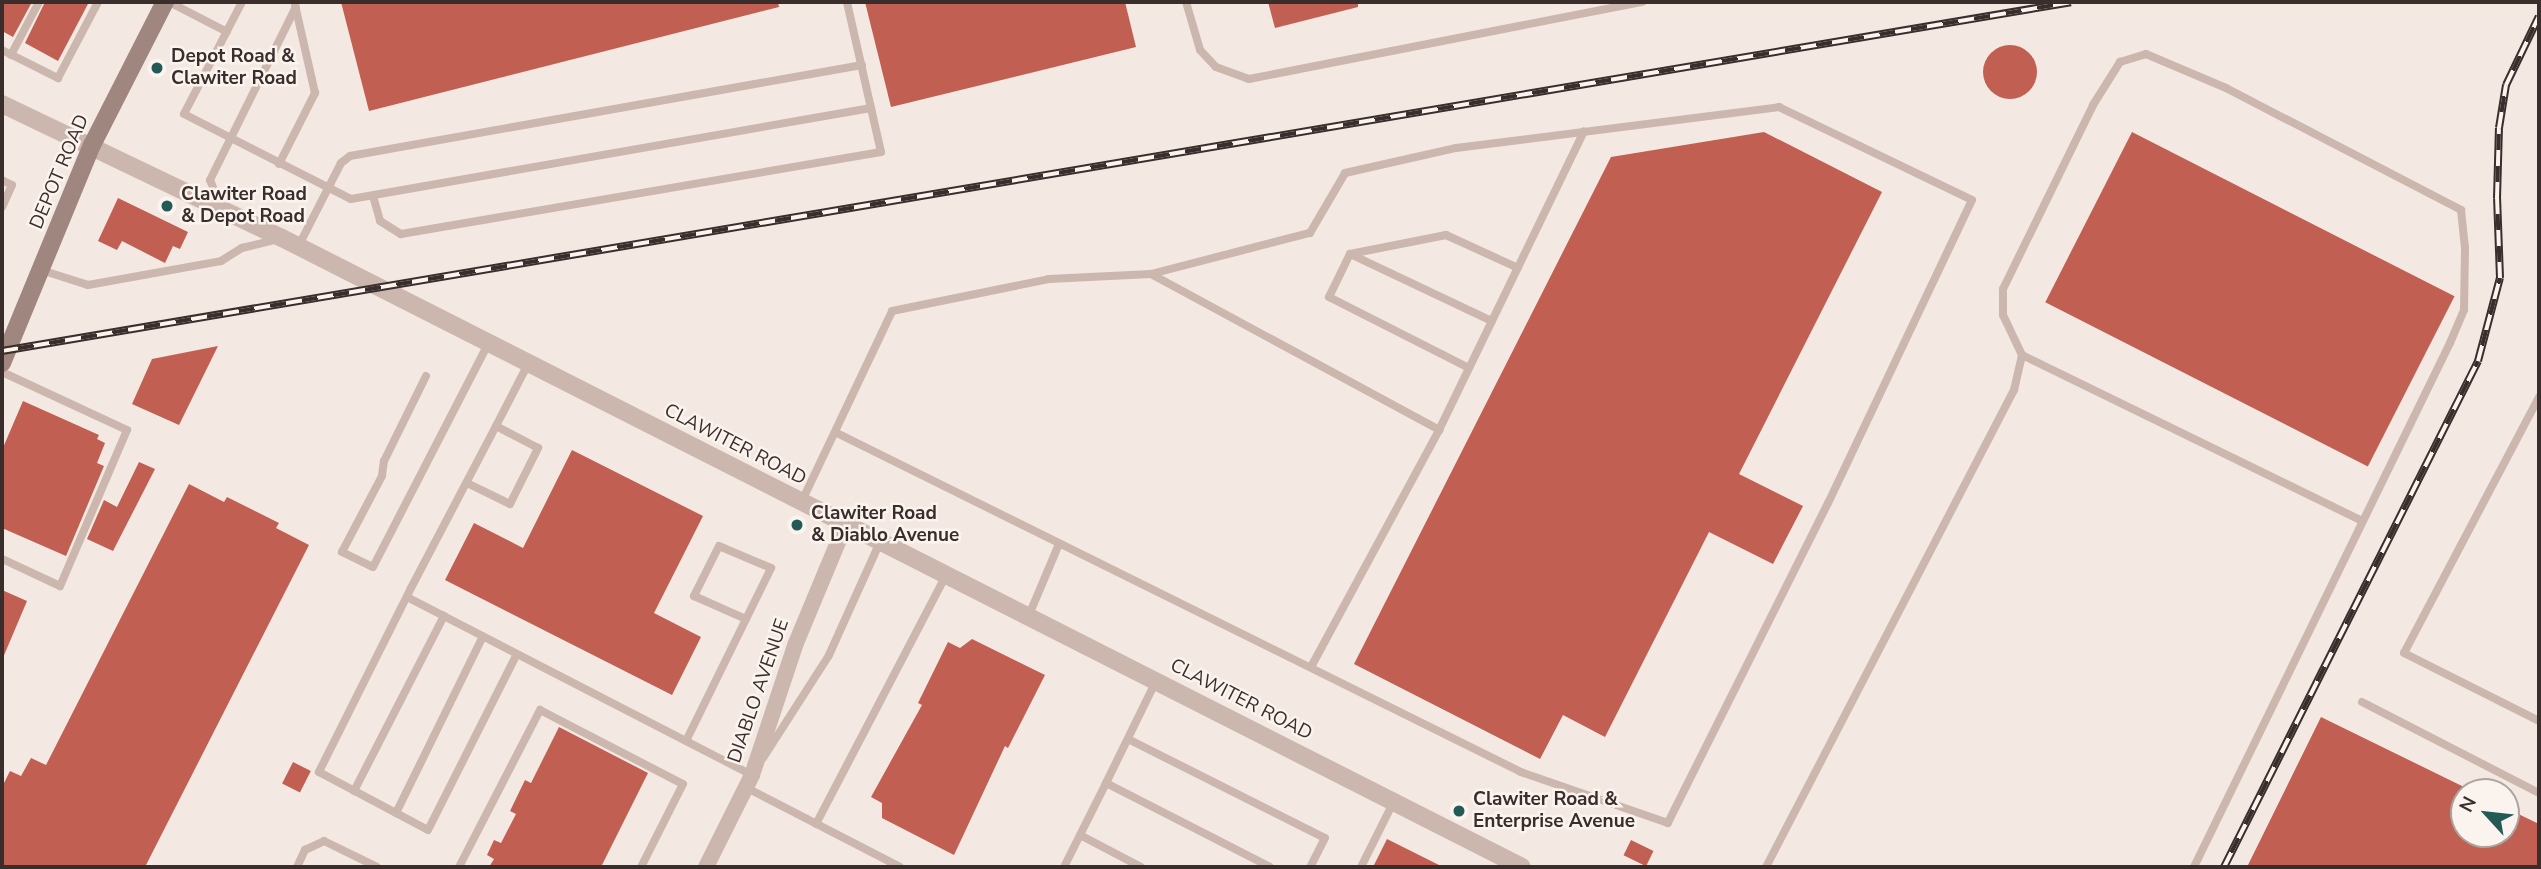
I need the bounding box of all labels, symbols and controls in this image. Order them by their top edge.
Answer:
place label: Depot Road & Clawiter Road [171,46,297,90]
marker: Depot Road & Clawiter Road [149,60,165,76]
street label: DEPOT ROAD [26,111,94,233]
place label: Clawiter Road & Depot Road [181,184,307,228]
marker: Clawiter Road & Depot Road [159,198,175,214]
street label: CLAWITER ROAD [660,399,810,491]
place label: Clawiter Road & Diablo Avenue [811,503,959,547]
marker: Clawiter Road & Diablo Avenue [789,517,805,533]
street label: DIABLO AVENUE [724,616,794,766]
street label: CLAWITER ROAD [1166,654,1316,746]
north arrow [2450,778,2520,848]
place label: Clawiter Road & Enterprise Avenue [1473,789,1635,833]
text: N [2453,792,2483,817]
marker: Clawiter Road & Enterprise Avenue [1451,803,1467,819]

